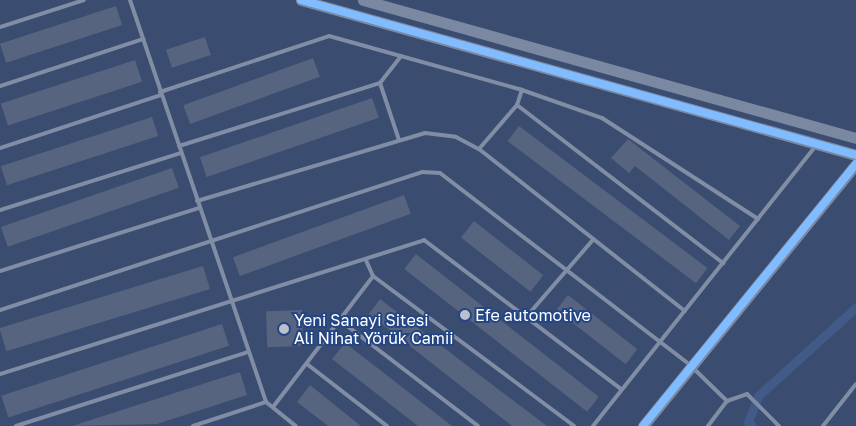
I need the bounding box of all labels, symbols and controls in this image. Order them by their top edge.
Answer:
place label: Efe automotive [475,305,591,325]
marker: Efe automotive [459,309,471,321]
place label: Yeni Sanayi Sitesi Ali Nihat Yörük Camii [294,310,454,348]
marker: Yeni Sanayi Sitesi Ali Nihat Yörük Camii [278,323,290,335]

